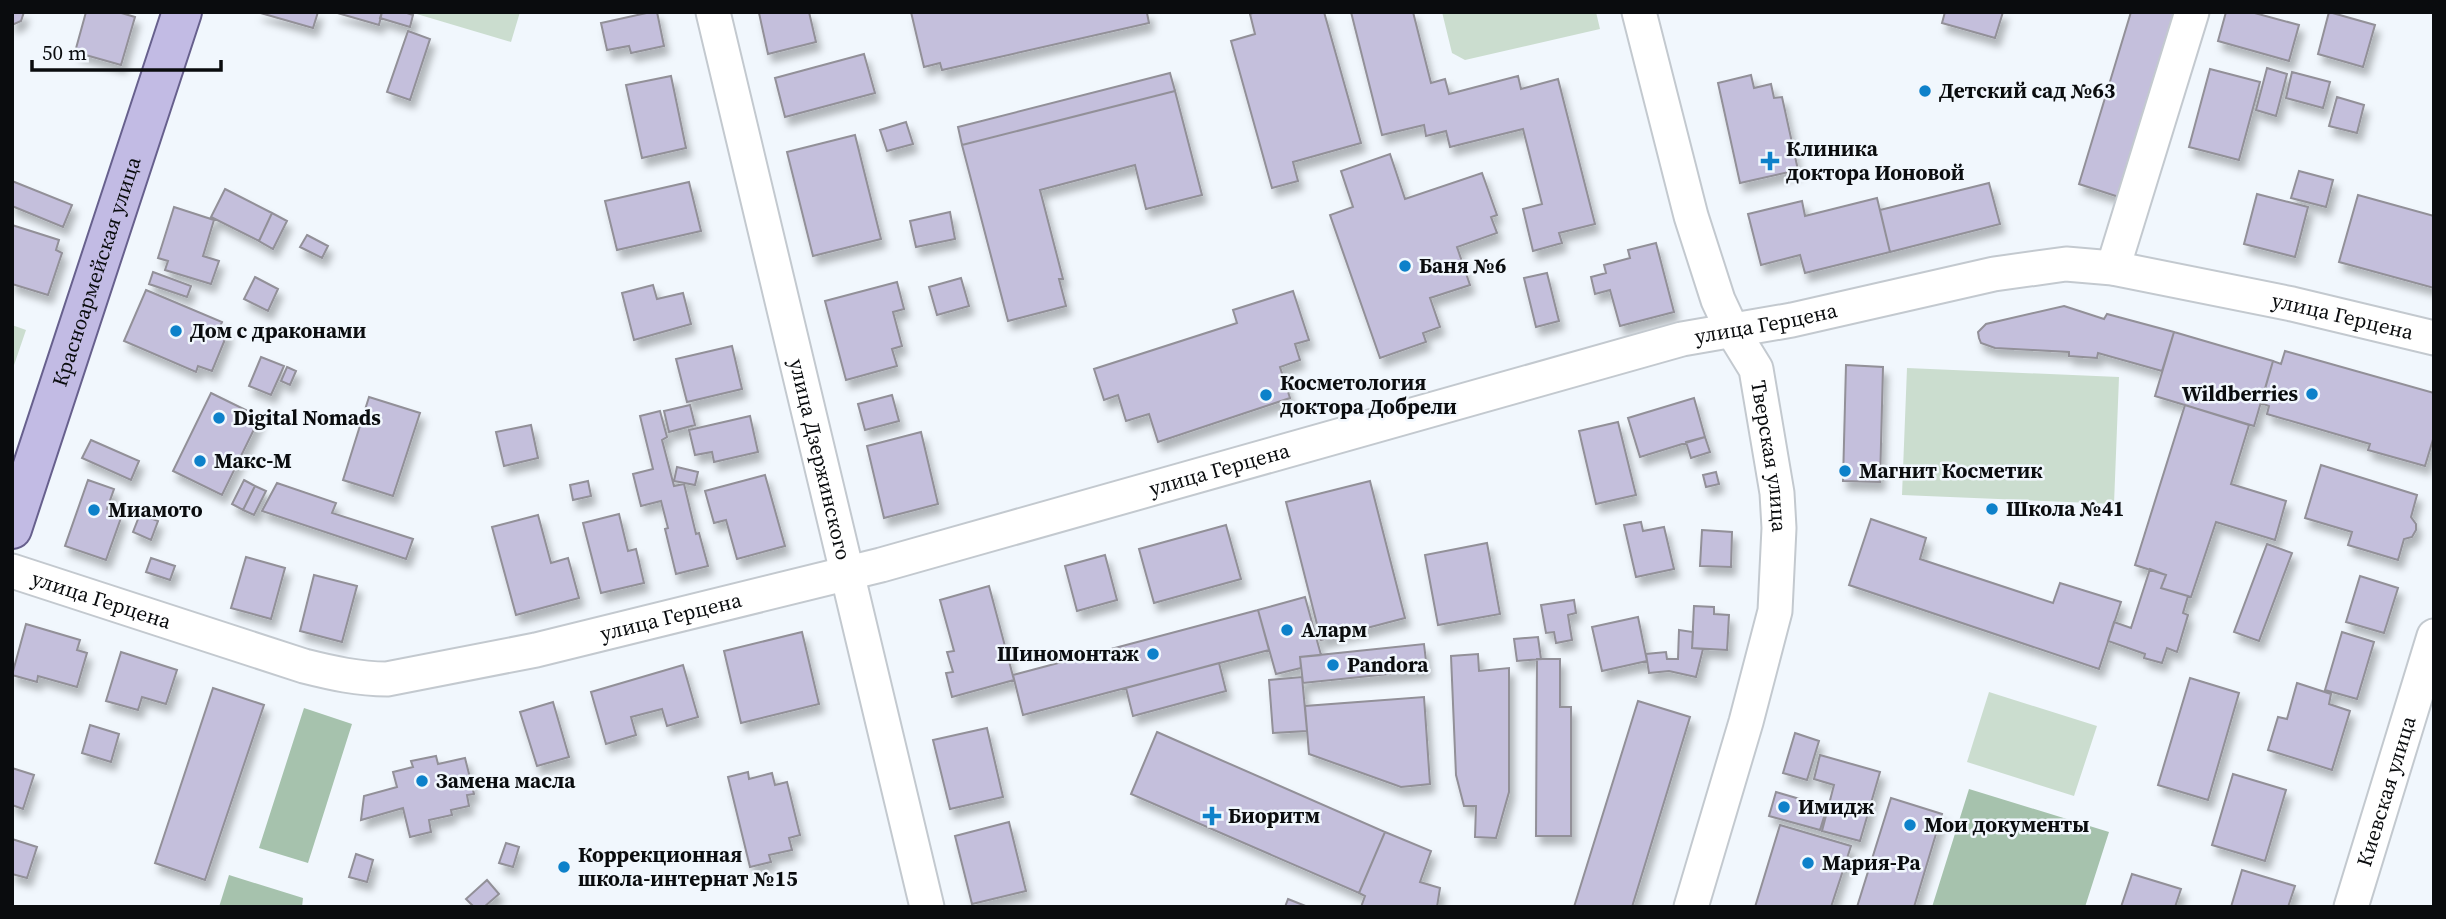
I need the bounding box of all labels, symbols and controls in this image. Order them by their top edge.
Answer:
scale bar [32,28,220,72]
text: 50 m [42,38,87,67]
place label: Детский сад №63 [1939,76,2115,105]
marker: Детский сад №63 [1917,83,1933,99]
place label: Клиника доктора Ионовой [1786,134,1965,187]
marker: Клиника доктора Ионовой [1760,151,1780,171]
street label: Красноармейская улица [45,152,148,390]
place label: Баня №6 [1419,251,1506,280]
marker: Баня №6 [1397,258,1413,274]
street label: улица Герцена [2269,285,2417,347]
street label: улица Герцена [1692,295,1840,351]
place label: Дом с драконами [190,316,367,345]
marker: Дом с драконами [168,323,184,339]
street label: улица Дзержинского [782,356,859,563]
place label: Косметология доктора Добрели [1280,368,1457,421]
street label: Тверская улица [1744,378,1794,533]
place label: Wildberries [2182,379,2298,408]
marker: Wildberries [2304,386,2320,402]
marker: Косметология доктора Добрели [1258,387,1274,403]
place label: Digital Nomads [233,403,381,432]
marker: Digital Nomads [211,410,227,426]
street label: улица Герцена [1146,435,1293,503]
place label: Макс-М [214,446,292,475]
marker: Макс-М [192,453,208,469]
place label: Магнит Косметик [1859,456,2043,485]
marker: Магнит Косметик [1837,463,1853,479]
place label: Школа №41 [2006,494,2124,523]
place label: Миамото [108,495,203,524]
marker: Школа №41 [1984,501,2000,517]
marker: Миамото [86,502,102,518]
street label: улица Герцена [28,563,175,636]
street label: улица Герцена [597,585,745,648]
place label: Аларм [1301,615,1367,644]
marker: Аларм [1279,622,1295,638]
place label: Шиномонтаж [997,639,1140,668]
marker: Шиномонтаж [1145,646,1161,662]
place label: Pandora [1347,650,1429,679]
marker: Pandora [1325,657,1341,673]
street label: Киевская улица [2349,712,2423,870]
place label: Замена масла [436,766,576,795]
marker: Замена масла [414,773,430,789]
place label: Имидж [1798,792,1875,821]
marker: Имидж [1776,799,1792,815]
place label: Биоритм [1228,801,1320,830]
marker: Биоритм [1202,806,1222,826]
place label: Мои документы [1924,810,2089,839]
marker: Мои документы [1902,817,1918,833]
place label: Коррекционная школа-интернат №15 [578,840,798,893]
place label: Мария-Ра [1822,848,1921,877]
marker: Мария-Ра [1800,855,1816,871]
marker: Коррекционная школа-интернат №15 [556,859,572,875]

